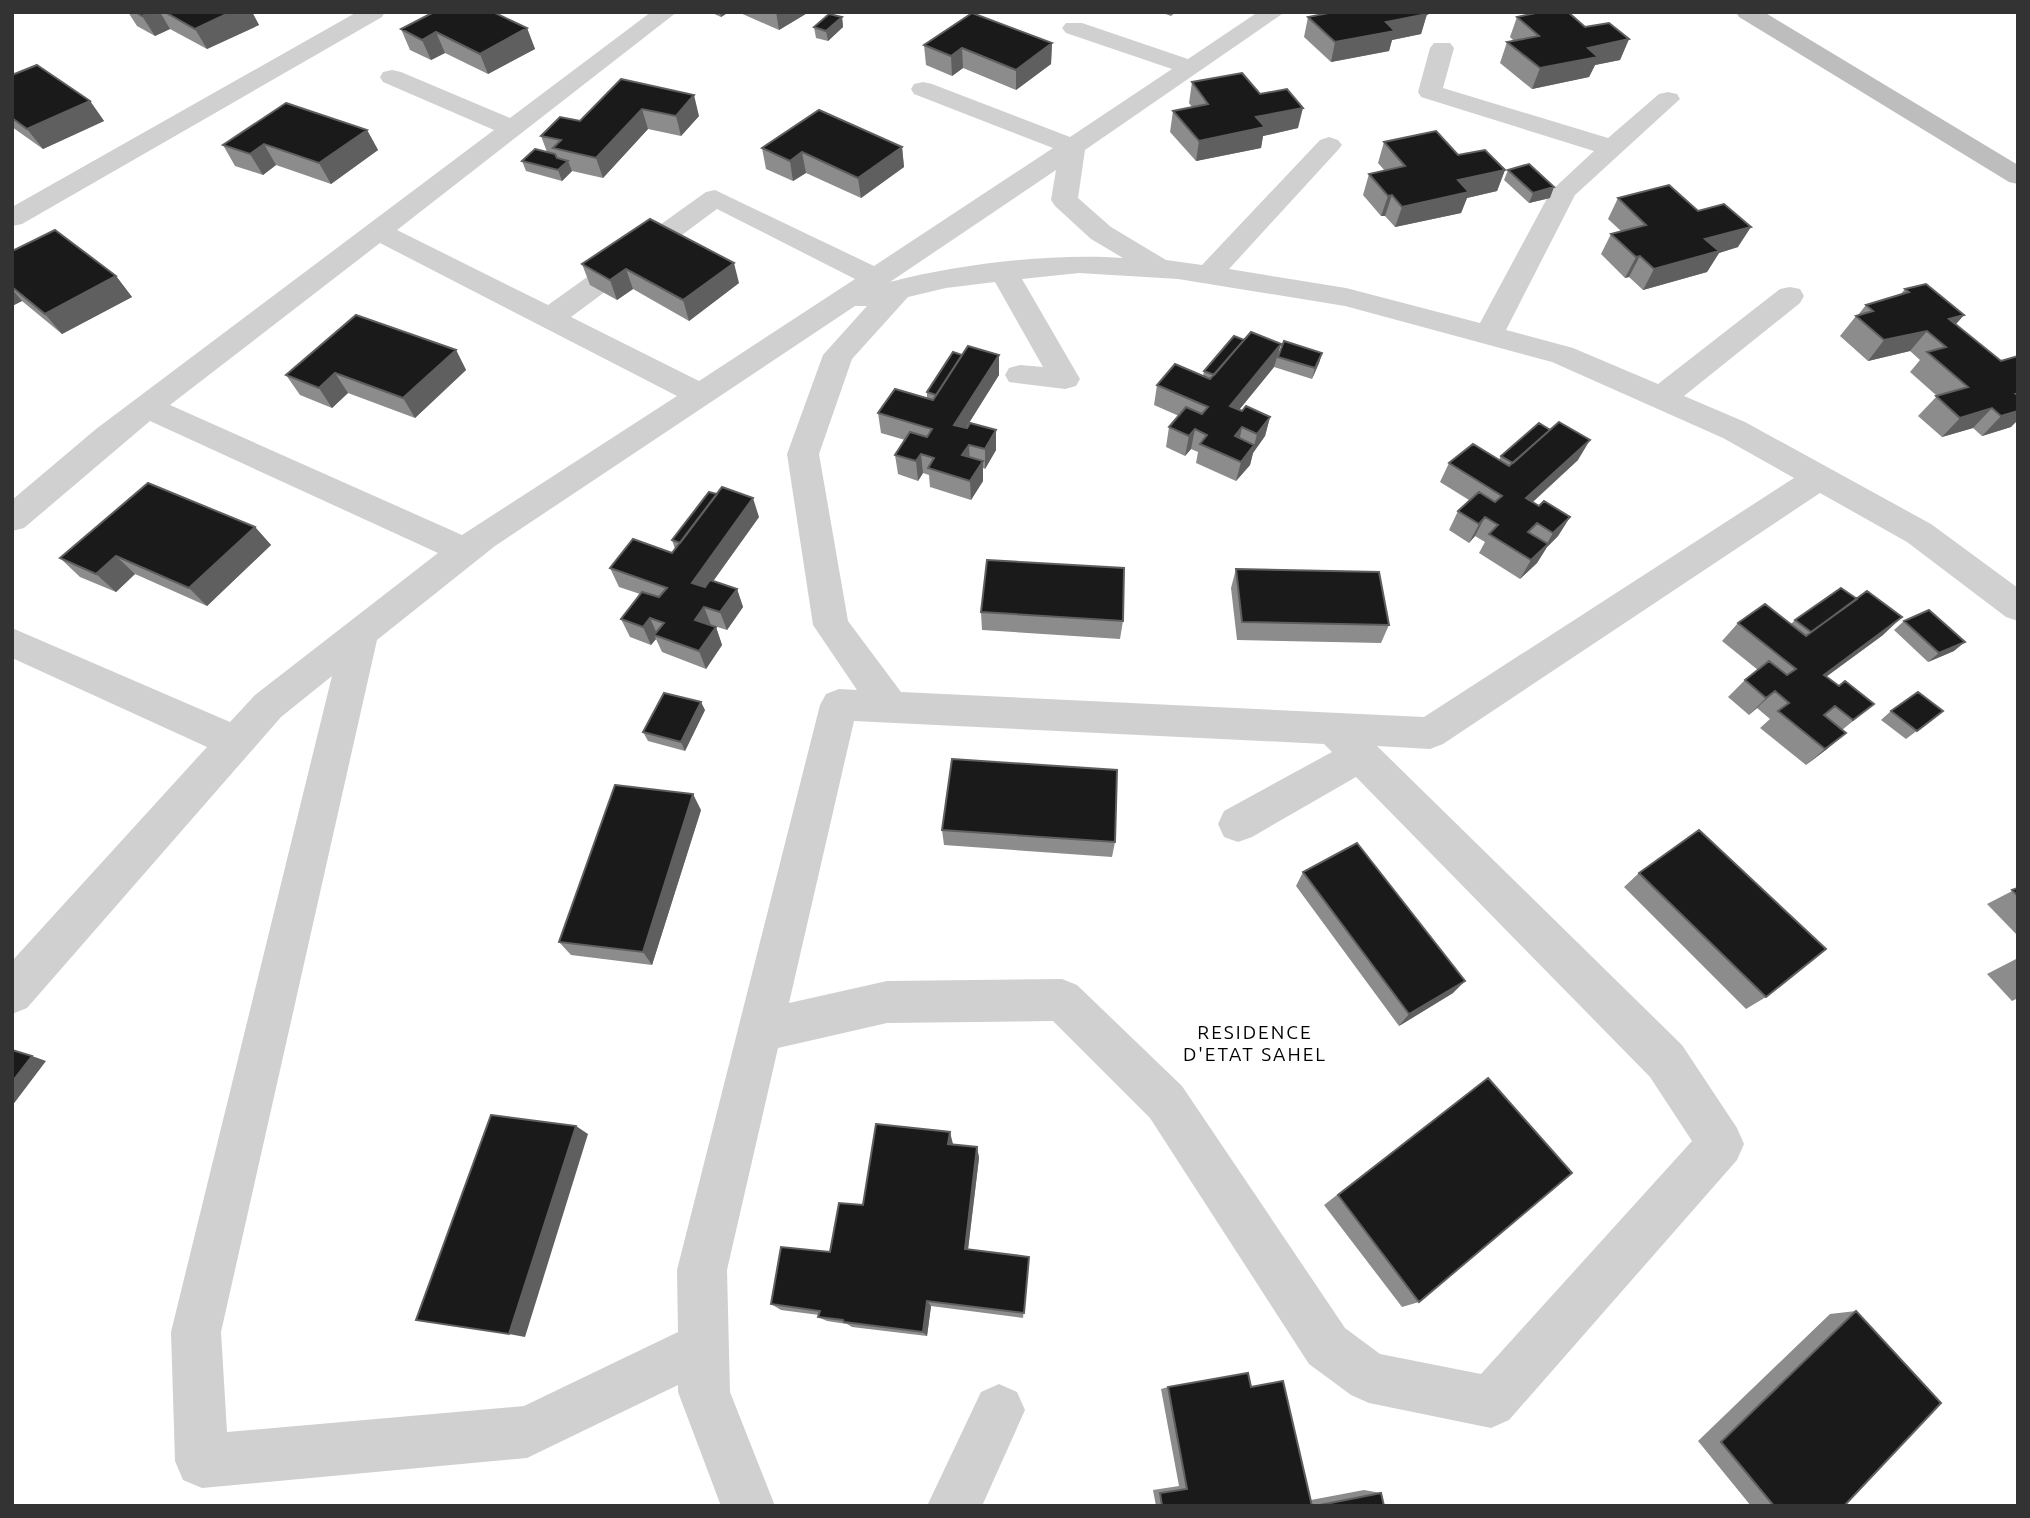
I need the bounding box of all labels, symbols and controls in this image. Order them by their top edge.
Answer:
district label: RESIDENCE D'ETAT SAHEL [1183,1021,1327,1065]

